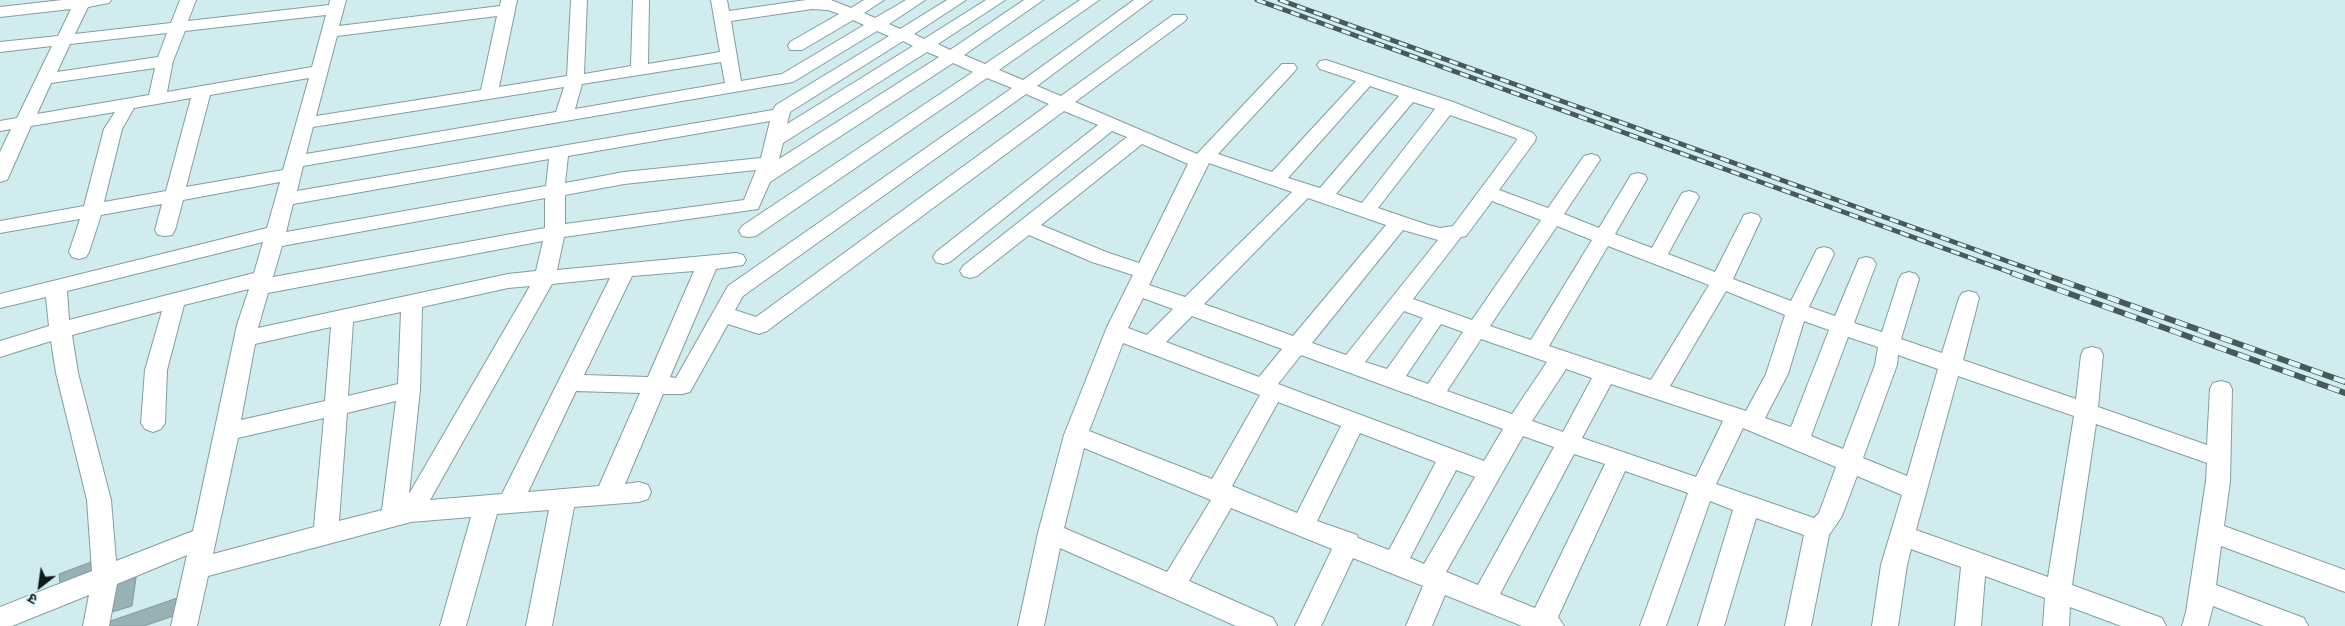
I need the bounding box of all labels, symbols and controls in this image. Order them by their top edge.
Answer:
north arrow [15,561,65,611]
text: उ [24,590,40,609]

